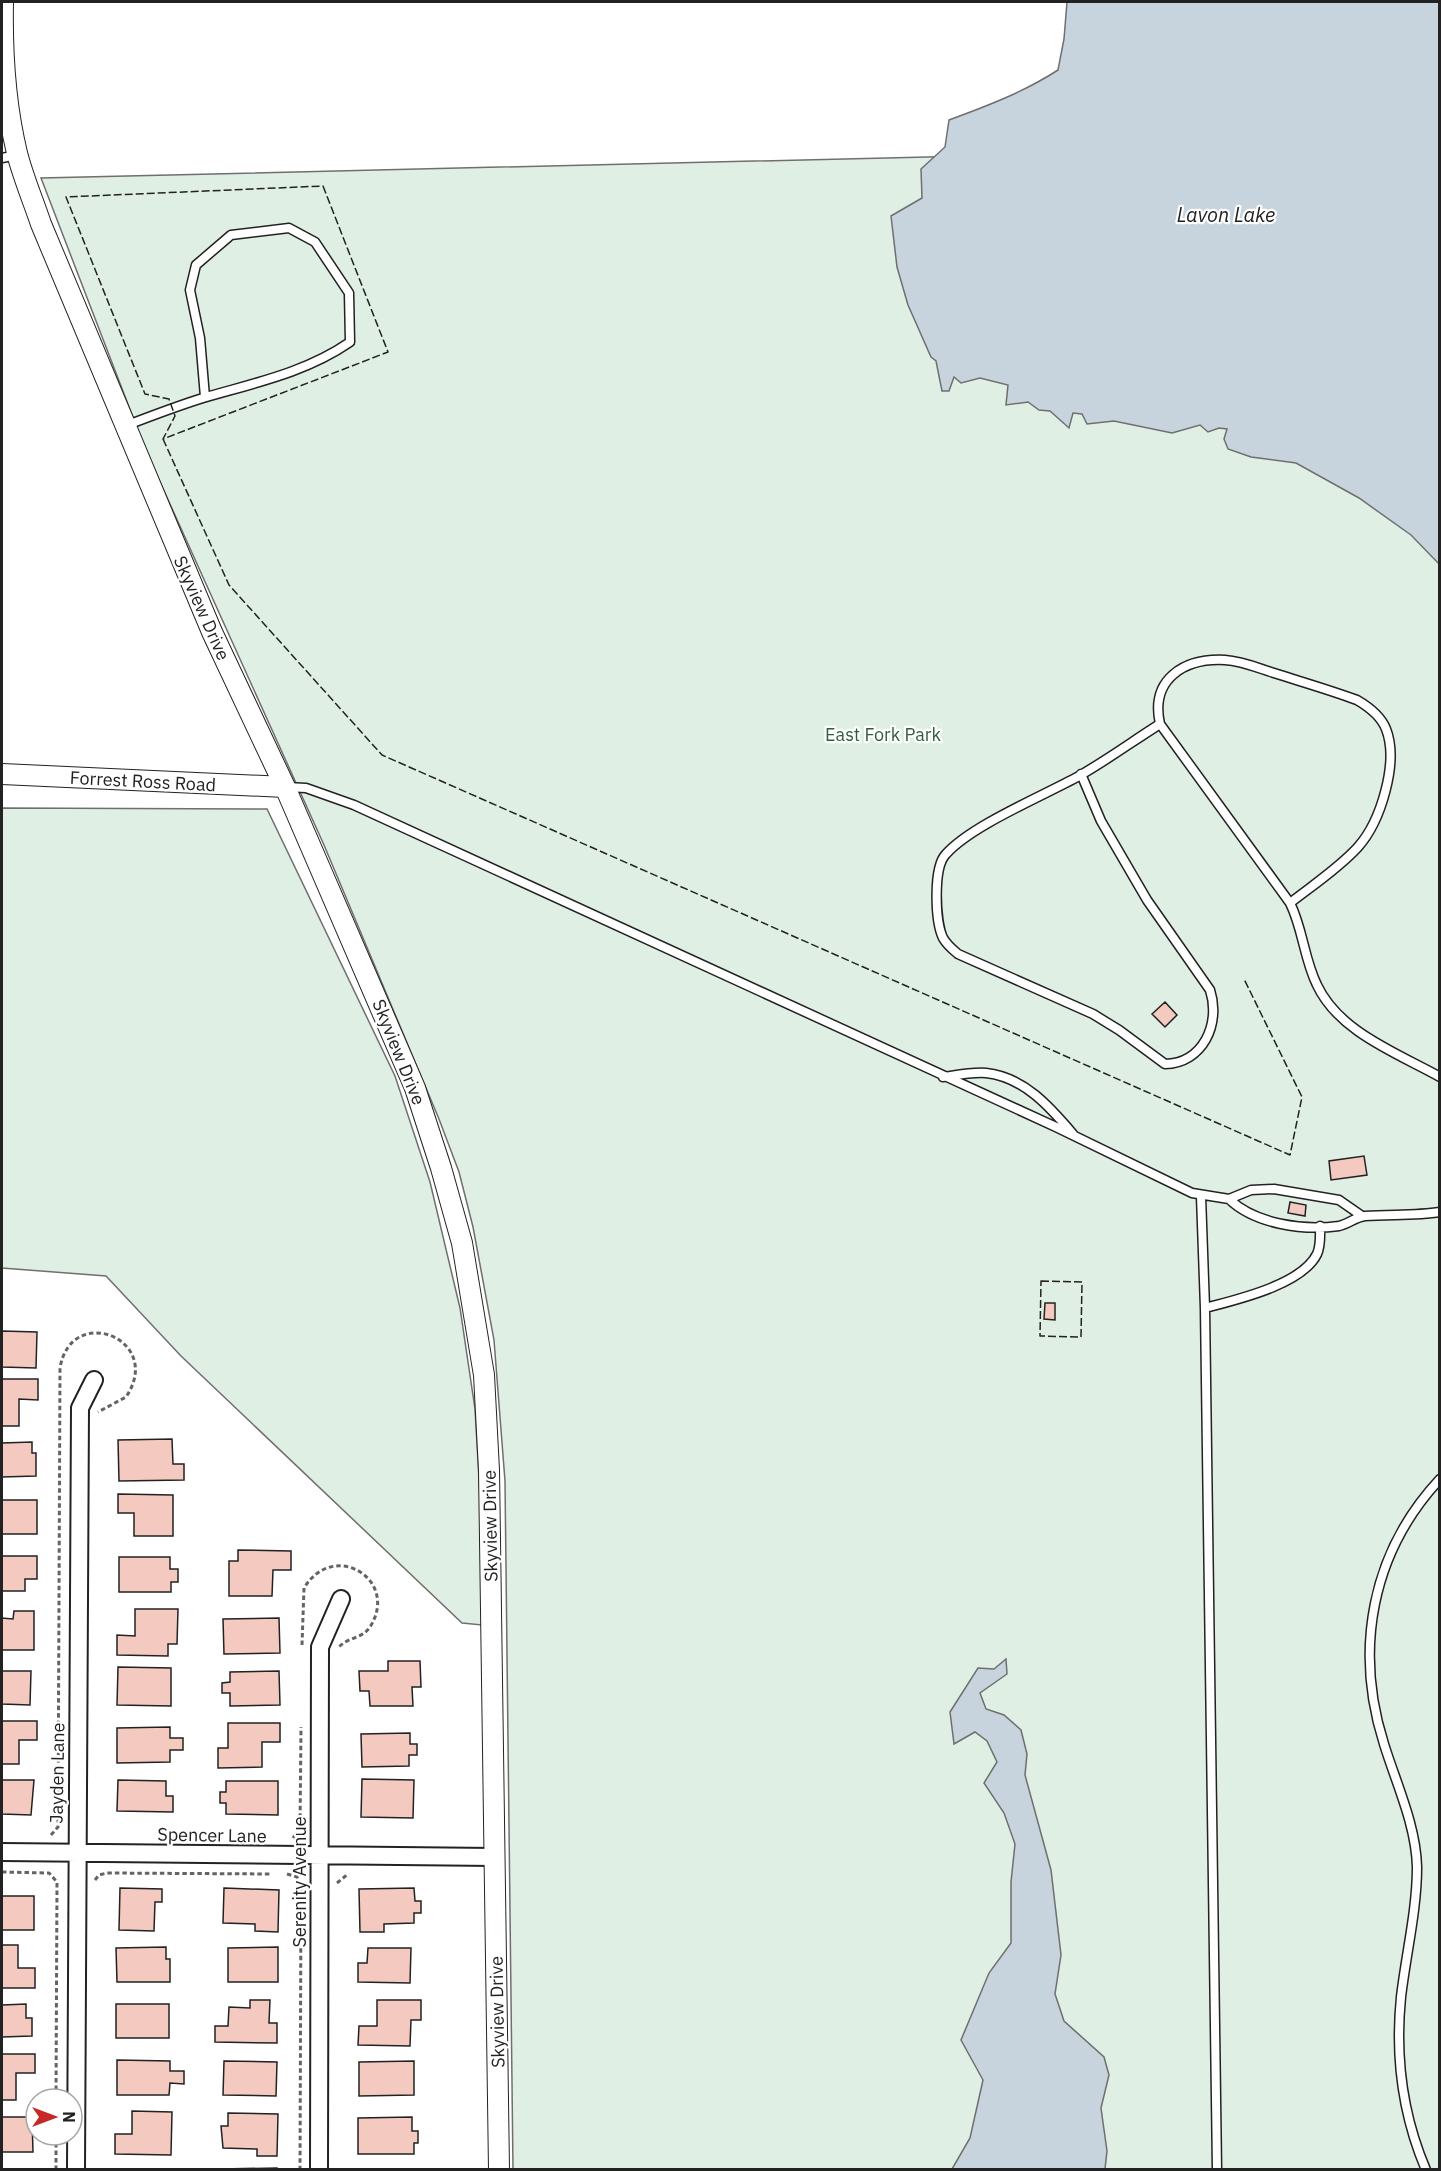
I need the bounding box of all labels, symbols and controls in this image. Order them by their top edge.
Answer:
water label: Lavon Lake [1177,201,1275,228]
street label: Skyview Drive [169,552,235,664]
park label: East Fork Park [825,723,941,746]
street label: Forrest Ross Road [69,766,217,796]
street label: Skyview Drive [367,996,431,1108]
street label: Skyview Drive [478,1470,502,1582]
street label: Jayden Lane [45,1722,69,1824]
street label: Serenity Avenue [288,1816,311,1948]
street label: Spencer Lane [157,1823,267,1847]
street label: Skyview Drive [485,1956,509,2068]
north arrow [24,2087,84,2147]
text: N [59,2111,79,2123]

